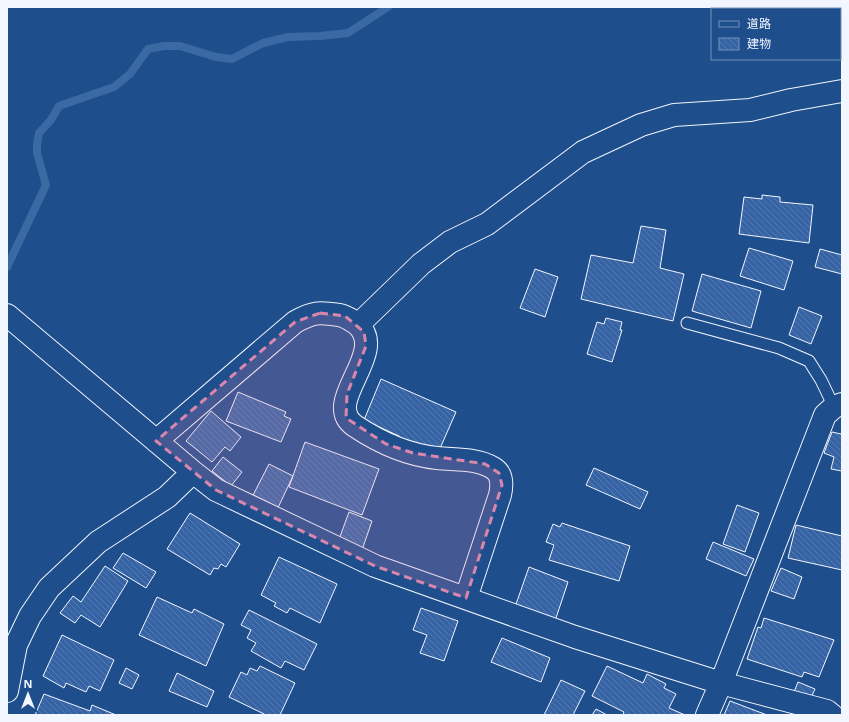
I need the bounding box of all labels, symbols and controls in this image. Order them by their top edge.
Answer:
legend [711,8,841,60]
text: 道路 [747,15,771,32]
text: 建物 [747,35,771,52]
north arrow [8,674,48,714]
text: N [24,676,32,691]

